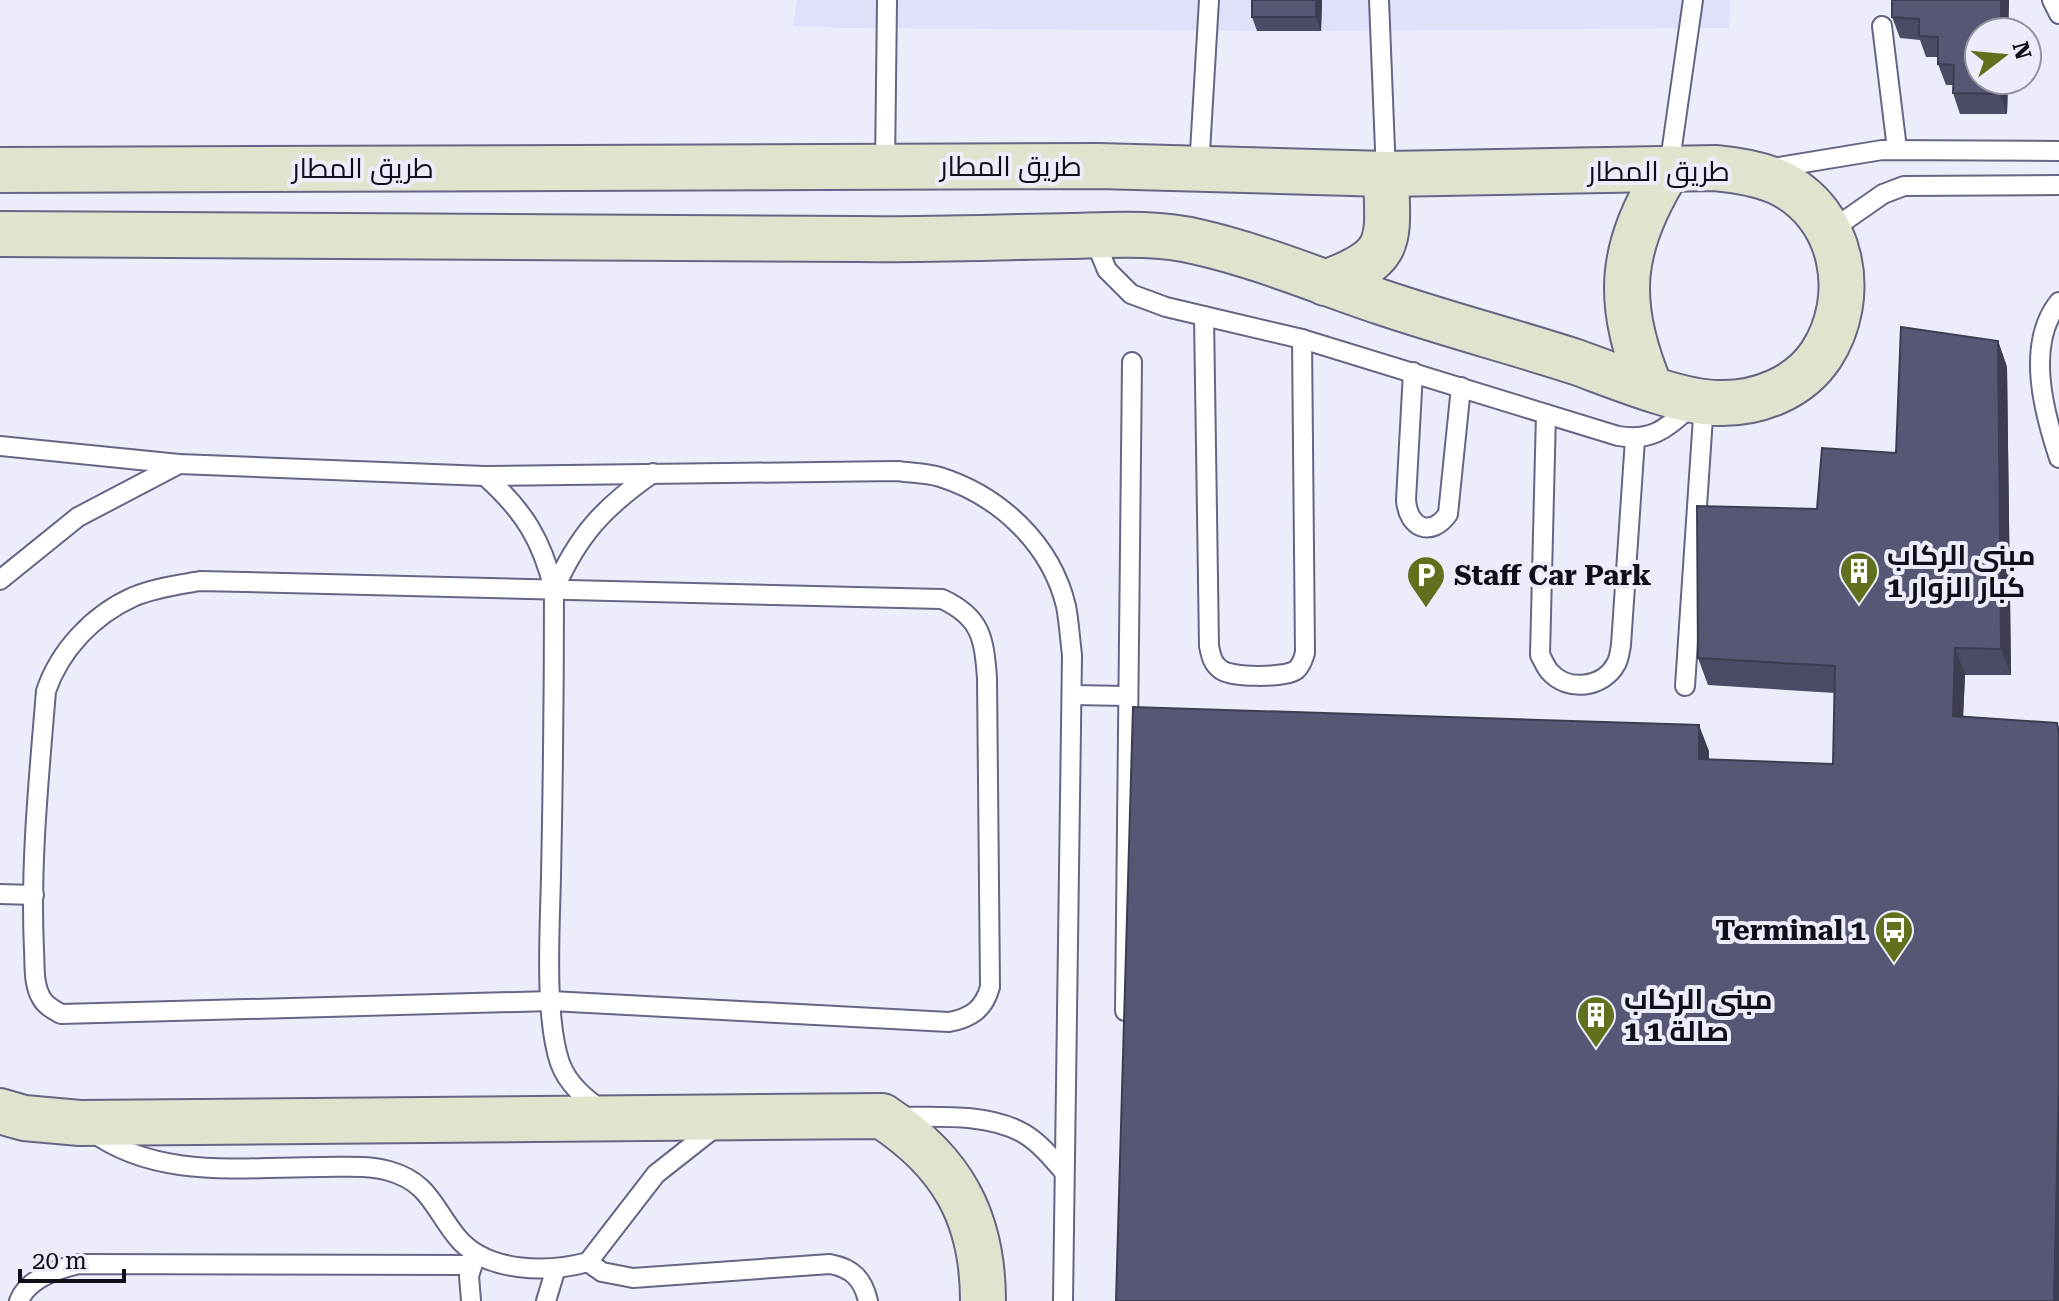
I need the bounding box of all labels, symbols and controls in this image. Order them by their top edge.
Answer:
north arrow [1963,16,2043,96]
text: N [2007,39,2036,62]
street label: طريق المطار [938,150,1082,183]
street label: طريق المطار [290,152,434,185]
street label: طريق المطار [1586,155,1730,188]
place label: مبنى الركاب 1 كبار الزوار [1887,539,2036,604]
building icon: مبنى الركاب 1 كبار الزوار [1838,550,1880,605]
parking icon: Staff Car Park [1405,554,1447,609]
place label: Staff Car Park [1454,559,1651,592]
bus stop icon: Terminal 1 [1873,909,1915,964]
place label: Terminal 1 [1715,914,1866,947]
place label: مبنى الركاب 1 صالة 1 [1624,983,1773,1048]
building icon: مبنى الركاب 1 صالة 1 [1575,994,1617,1049]
scale bar [20,1233,124,1283]
text: 20 m [32,1247,87,1275]

